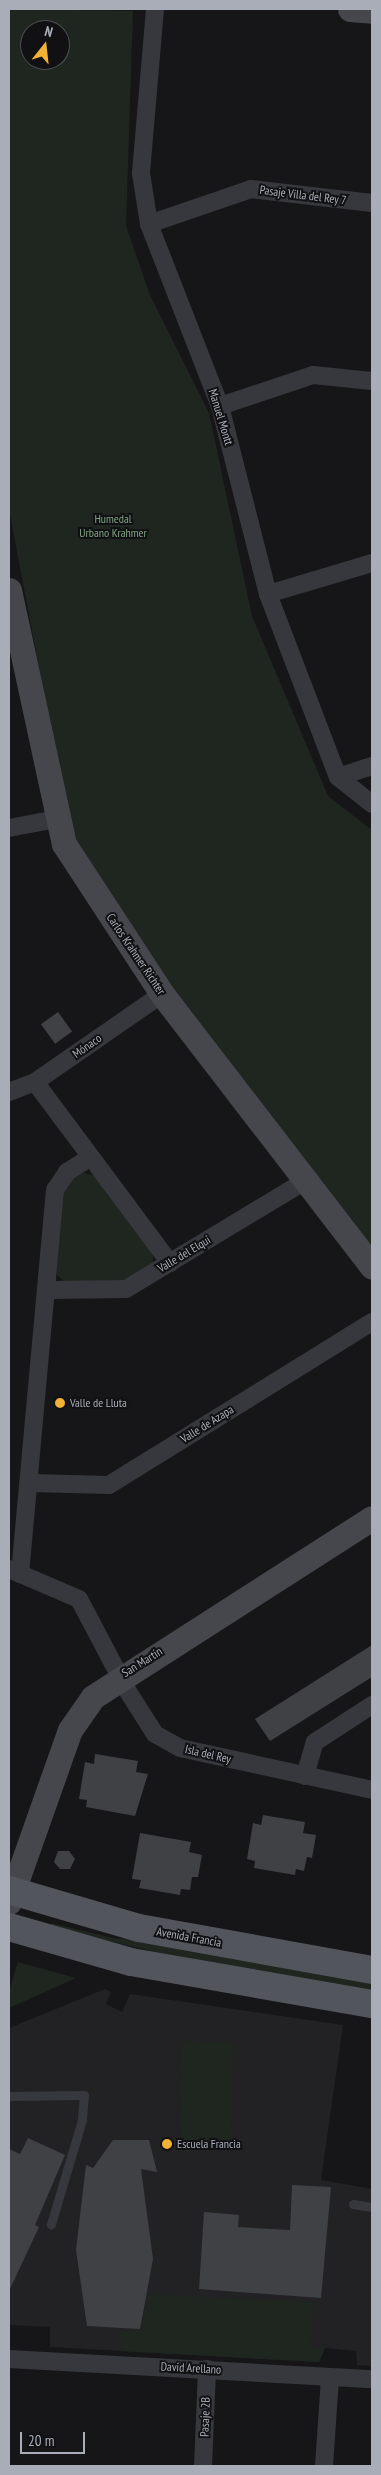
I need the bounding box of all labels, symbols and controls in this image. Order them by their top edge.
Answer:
north arrow [20,20,70,70]
text: N [43,22,55,41]
street label: Pasaje Villa del Rey 7 [258,182,348,208]
street label: Manuel Montt [206,387,236,447]
park label: Humedal Urbano Krahmer [79,512,147,540]
street label: Carlos Krahmer Richter [103,911,169,997]
street label: Mónaco [70,1031,104,1061]
street label: Valle del Elqui [155,1233,213,1275]
place label: Valle de Lluta [70,1396,127,1410]
marker: Valle de Lluta [54,1397,66,1409]
street label: Valle de Azapa [178,1402,236,1446]
street label: San Martín [119,1644,165,1680]
street label: Isla del Rey [183,1742,233,1766]
street label: Avenida Francia [156,1924,222,1950]
place label: Escuela Francia [177,2137,241,2151]
marker: Escuela Francia [161,2138,173,2150]
street label: David Arellano [160,2359,222,2377]
street label: Pasaje 2B [197,2397,213,2437]
scale bar [22,2422,88,2454]
text: 20 m [28,2431,54,2450]

